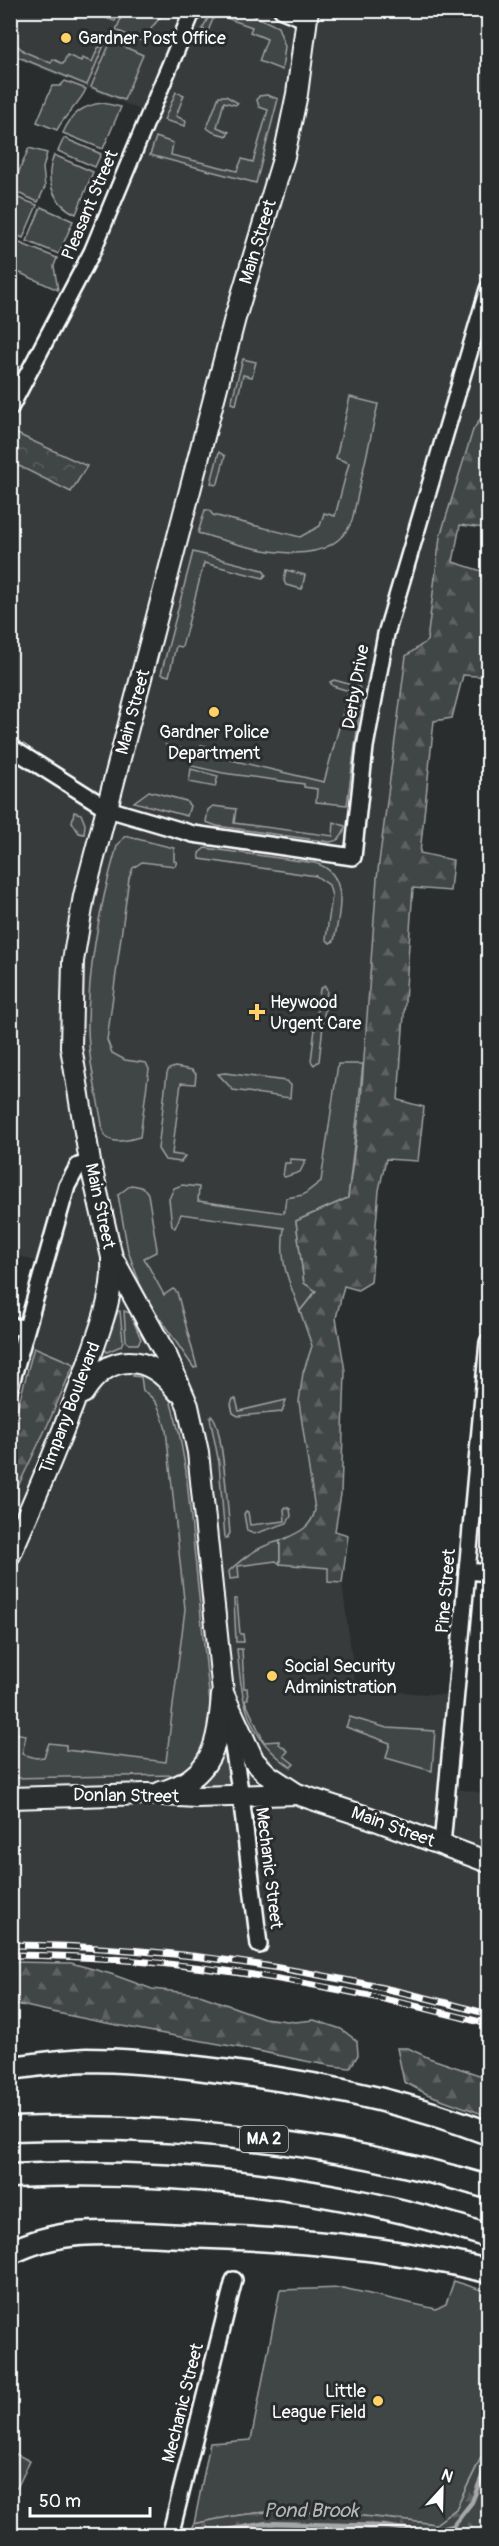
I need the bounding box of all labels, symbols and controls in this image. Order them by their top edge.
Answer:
place label: Gardner Post Office [78,27,226,50]
marker: Gardner Post Office [59,31,73,45]
street label: Pleasant Street [56,146,124,263]
street label: Main Street [234,196,282,287]
street label: Derby Drive [337,643,375,731]
street label: Main Street [111,666,156,757]
marker: Gardner Police Department [207,705,221,719]
place label: Gardner Police Department [159,721,269,765]
place label: Heywood Urgent Care [270,991,362,1035]
marker: Heywood Urgent Care [248,1003,266,1021]
street label: Main Street [80,1161,120,1252]
street label: Timpany Boulevard [34,1339,106,1477]
street label: Pine Street [431,1547,461,1634]
place label: Social Security Administration [284,1655,397,1699]
marker: Social Security Administration [265,1669,279,1683]
street label: Donlan Street [73,1784,180,1808]
street label: Main Street [348,1801,439,1853]
street label: Mechanic Street [250,1806,288,1931]
road number: MA 2 [240,2126,288,2152]
street label: Mechanic Street [157,2340,209,2465]
place label: Little League Field [272,2380,366,2424]
marker: Little League Field [371,2394,385,2408]
north arrow [412,2459,472,2519]
text: N [438,2465,456,2487]
scale bar [30,2480,150,2518]
text: 50 m [39,2490,81,2513]
water label: Pond Brook [264,2498,360,2523]

